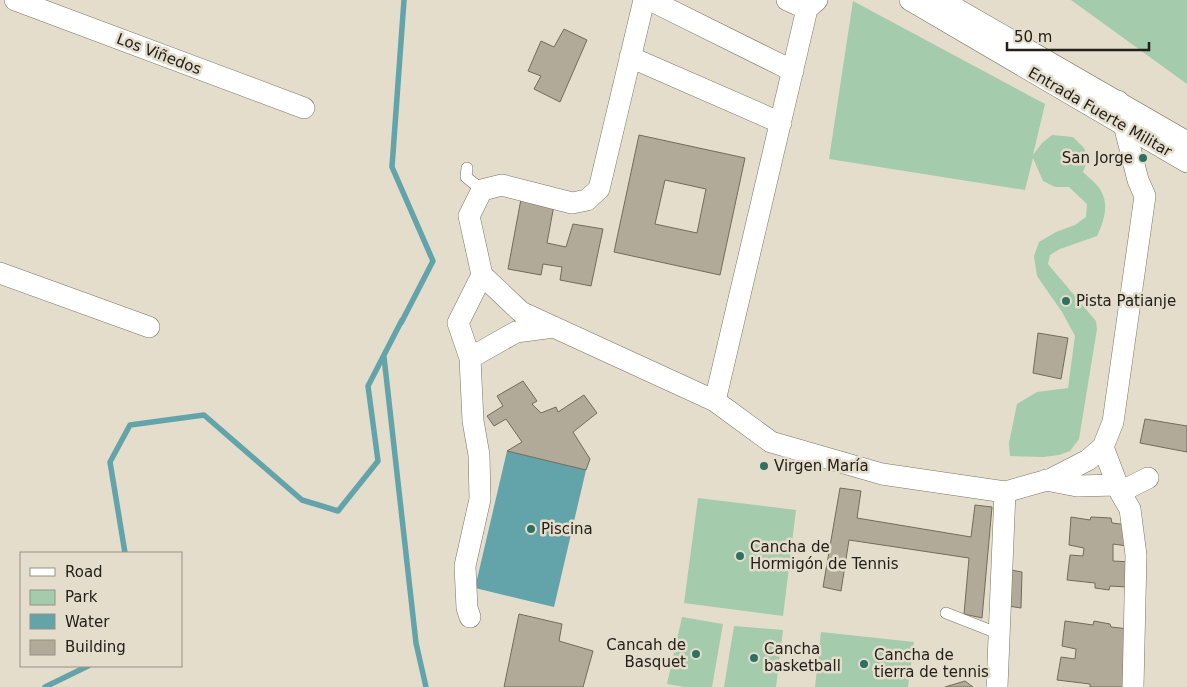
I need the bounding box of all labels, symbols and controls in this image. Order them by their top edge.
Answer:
scale bar [1007,20,1150,52]
text: 50 m [1014,28,1052,46]
street label: Los Viñedos [114,30,204,78]
street label: Entrada Fuerte Militar [1025,63,1176,161]
place label: San Jorge [1062,149,1133,167]
marker: San Jorge [1137,152,1149,164]
place label: Pista Patianje [1076,292,1176,310]
marker: Pista Patianje [1060,295,1072,307]
place label: Virgen María [774,457,869,475]
marker: Virgen María [758,460,770,472]
place label: Piscina [541,520,593,538]
marker: Piscina [525,523,537,535]
place label: Cancha de Hormigón de Tennis [750,538,899,573]
marker: Cancha de Hormigón de Tennis [734,550,746,562]
legend [20,552,182,667]
text: Road [65,563,103,581]
text: Park [65,588,98,606]
text: Water [65,613,110,631]
place label: Cancah de Basquet [606,636,686,671]
text: Building [65,638,126,656]
place label: Cancha basketball [764,640,841,675]
place label: Cancha de tierra de tennis [874,646,989,681]
marker: Cancah de Basquet [690,648,702,660]
marker: Cancha basketball [748,652,760,664]
marker: Cancha de tierra de tennis [858,658,870,670]

